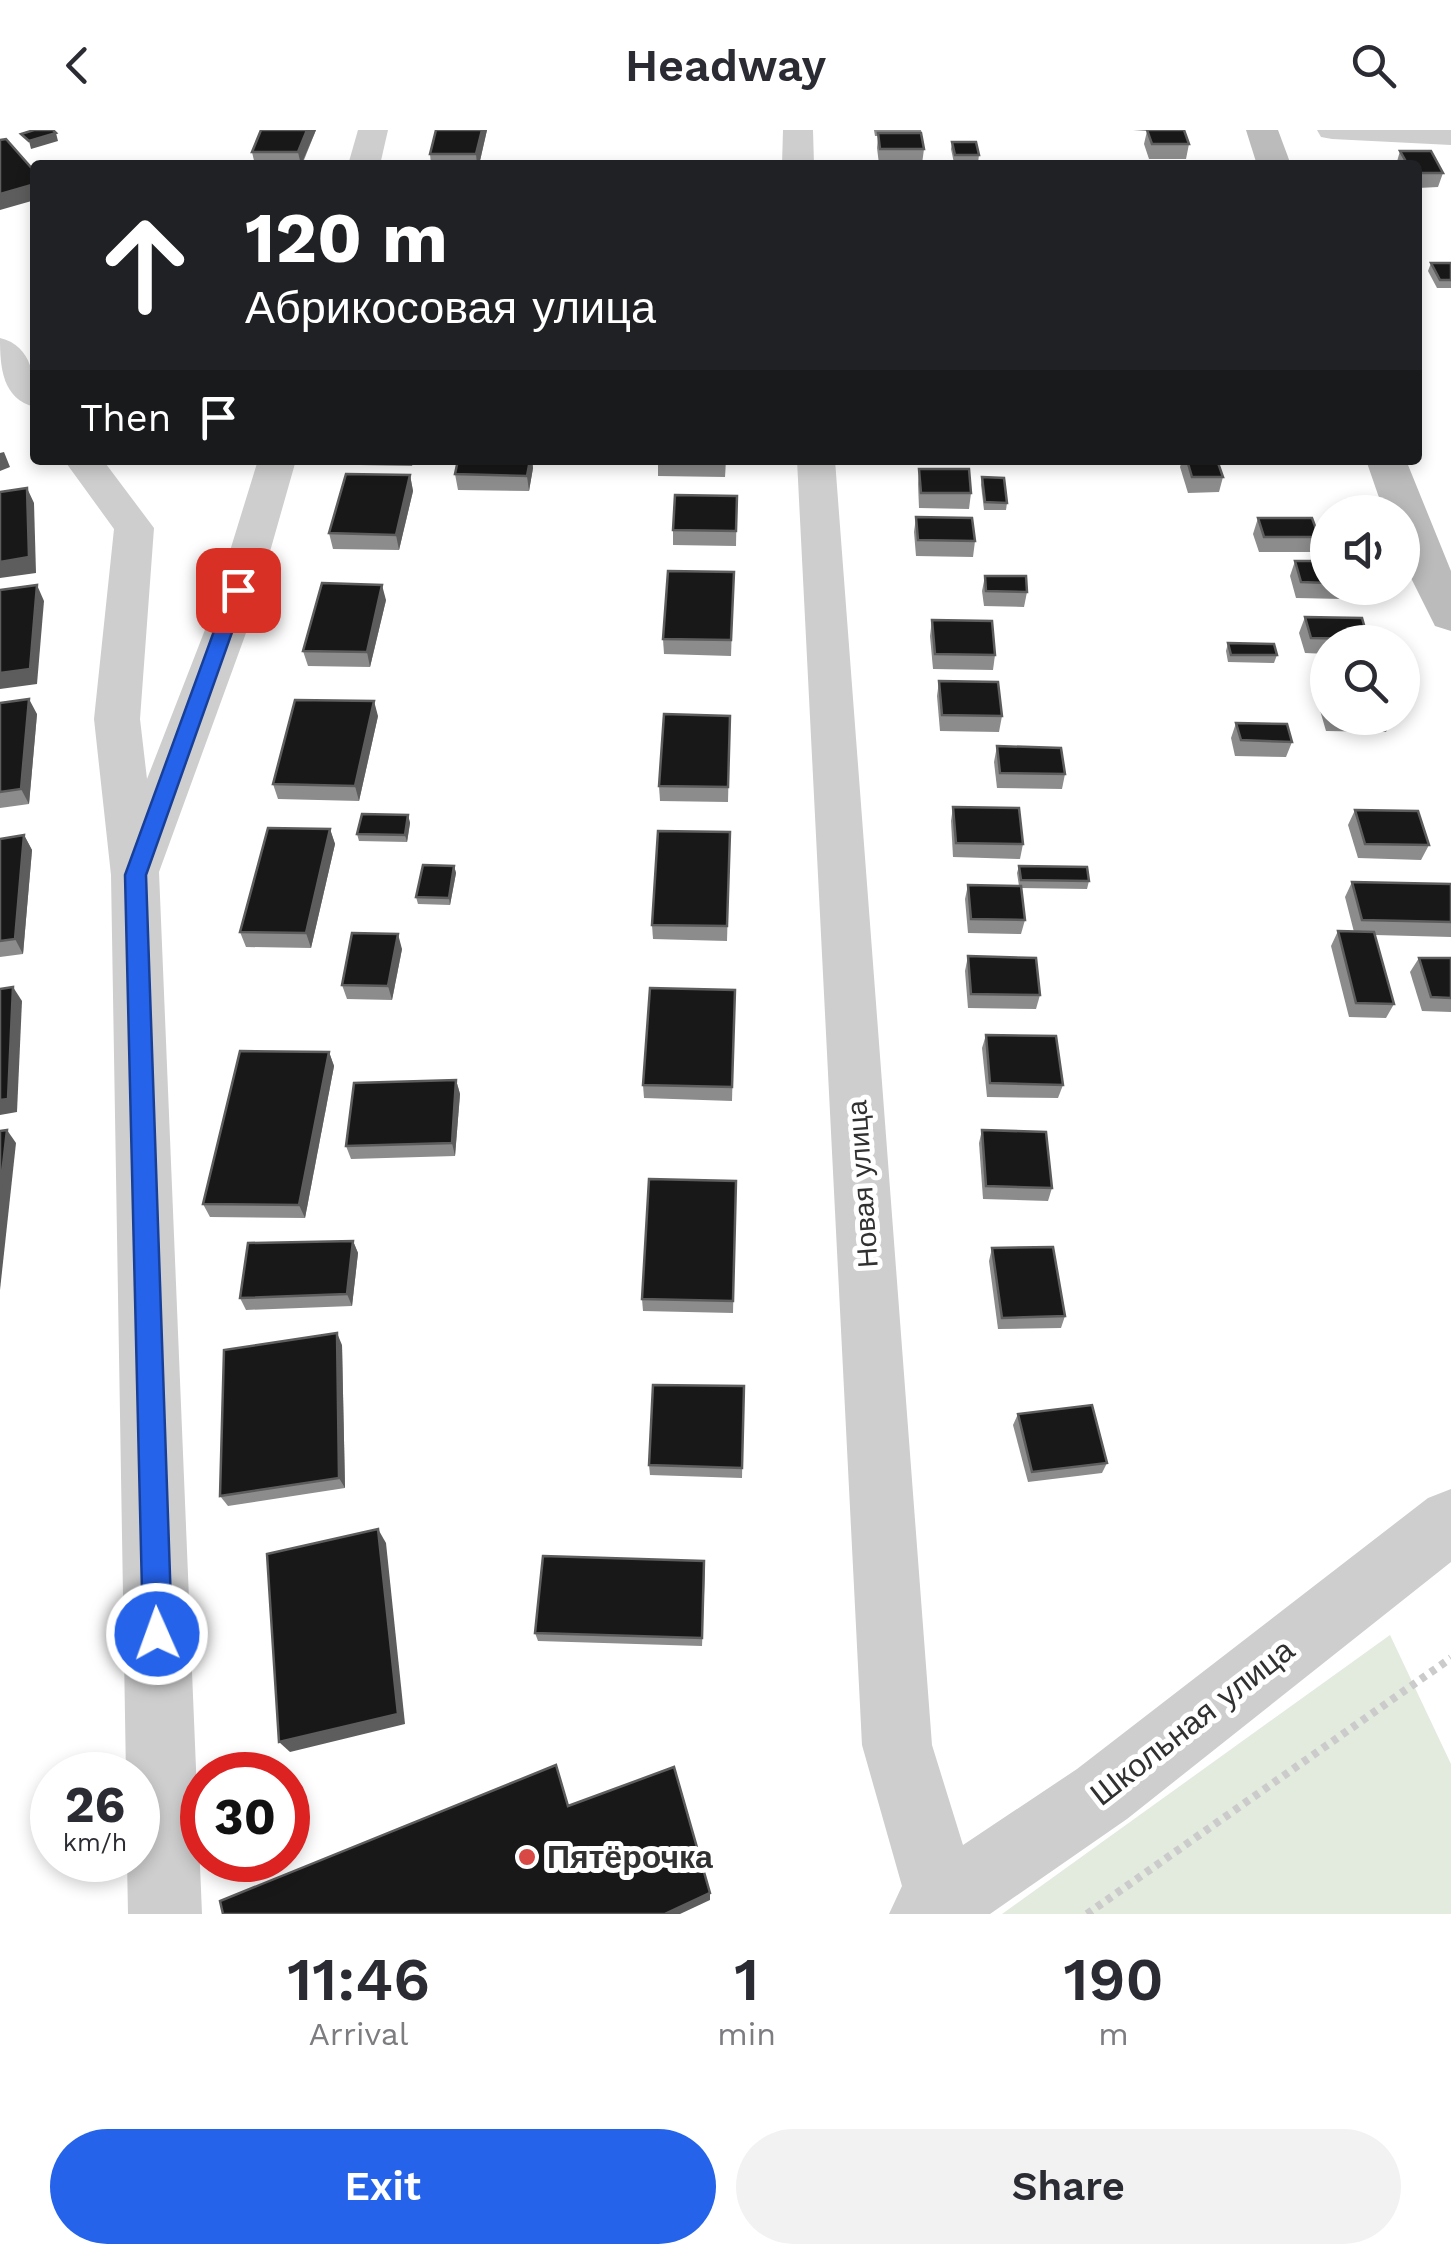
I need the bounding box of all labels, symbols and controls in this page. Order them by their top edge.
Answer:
icon: back [50,38,105,93]
icon: search [1346,38,1401,93]
text: Headway [625,39,826,92]
text: 120 m [245,197,448,279]
icon: ahead [80,200,210,330]
text: Абрикосовая улица [245,281,656,334]
icon: arrive [191,390,246,445]
text: Then [80,396,171,440]
map controls [1310,495,1420,735]
button: sound [1310,495,1420,605]
pin [196,548,281,633]
icon: arrive [211,563,266,618]
button: search [1310,625,1420,735]
street label: Новая улица [840,1099,885,1269]
position arrow [105,1582,209,1686]
street label: Школьная улица [1083,1631,1301,1813]
speed limit sign: 30 [180,1752,310,1882]
text: 26 [65,1775,125,1834]
text: km/h [63,1828,127,1857]
place label: Пятёрочка [547,1838,713,1876]
marker: Пятёрочка [516,1846,538,1868]
text: 11:46 [287,1944,430,2015]
text: 1 [734,1944,759,2015]
text: 190 [1064,1944,1164,2015]
text: Arrival [309,2015,409,2053]
text: min [717,2015,776,2053]
text: m [1098,2015,1129,2053]
button: Exit [50,2129,716,2244]
button: Share [736,2129,1401,2244]

